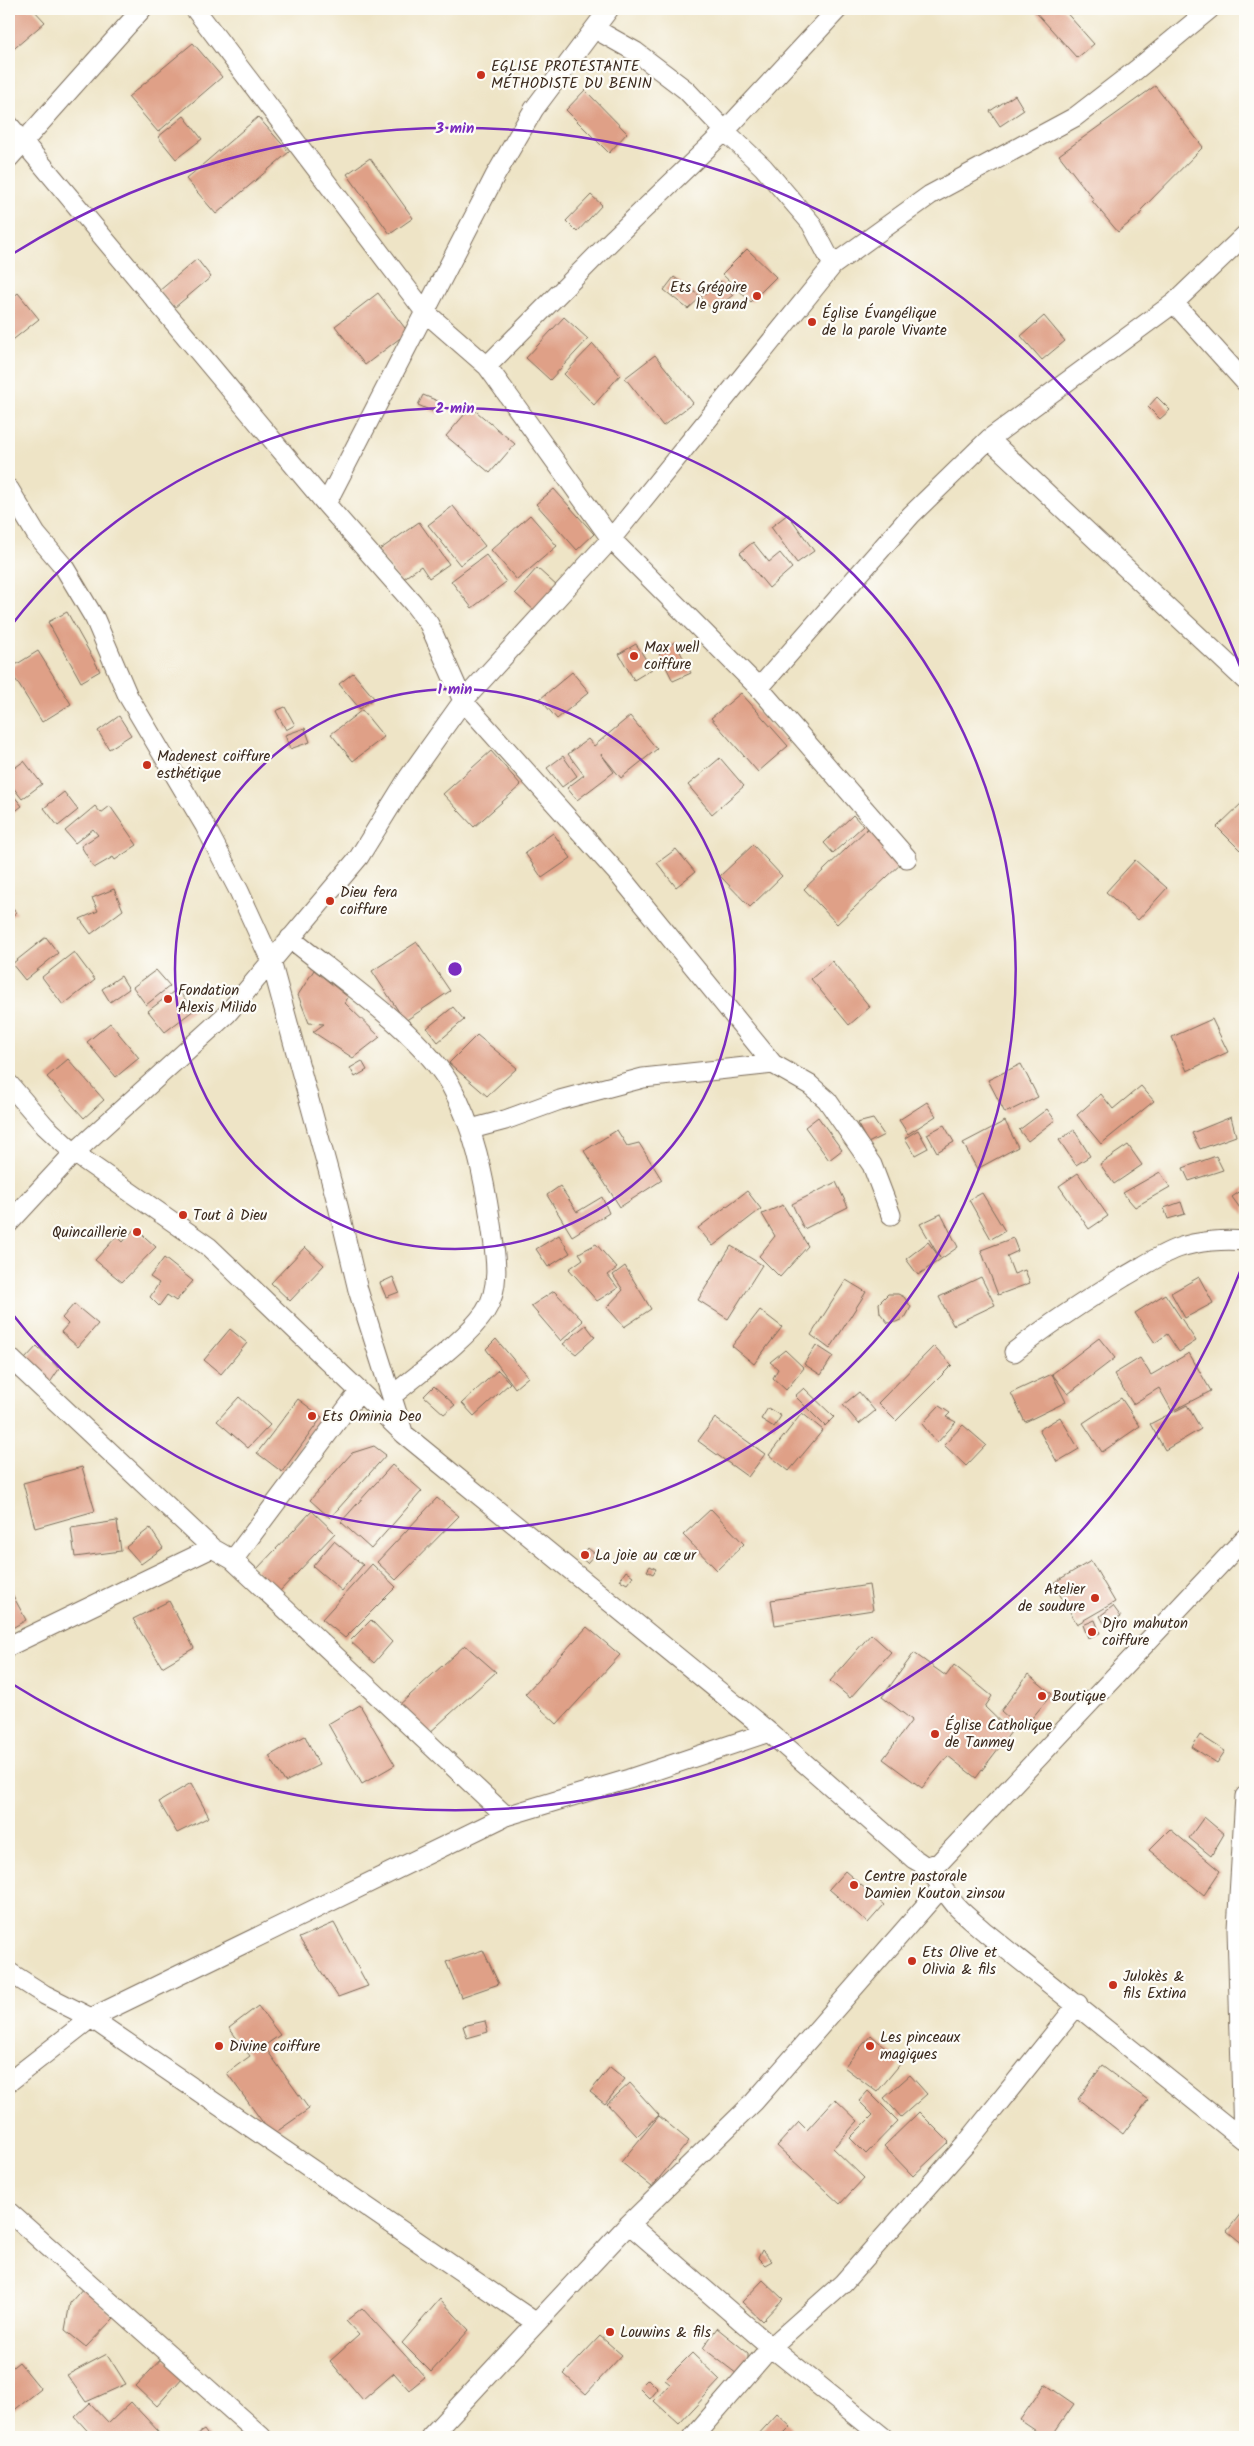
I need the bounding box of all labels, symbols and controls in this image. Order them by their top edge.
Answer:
place label: EGLISE PROTESTANTE MÉTHODISTE DU BENIN [491,55,652,96]
marker: EGLISE PROTESTANTE MÉTHODISTE DU BENIN [475,69,487,81]
text: 3 min [435,117,474,141]
place label: Ets Grégoire le grand [670,276,748,317]
marker: Ets Grégoire le grand [751,290,763,302]
place label: Église Évangélique de la parole Vivante [822,302,947,343]
marker: Église Évangélique de la parole Vivante [806,316,818,328]
text: 2 min [435,397,475,421]
place label: Max well coiffure [644,636,700,677]
marker: Max well coiffure [628,650,640,662]
text: 1 min [438,678,472,702]
place label: Madenest coiffure esthétique [157,745,271,786]
marker: Madenest coiffure esthétique [141,759,153,771]
place label: Dieu fera coiffure [340,881,398,922]
marker: Dieu fera coiffure [324,895,336,907]
centre of rings [446,960,464,978]
place label: Fondation Alexis Milido [178,979,257,1020]
marker: Fondation Alexis Milido [162,993,174,1005]
place label: Tout à Dieu [193,1204,267,1228]
marker: Tout à Dieu [177,1209,189,1221]
place label: Quincaillerie [52,1221,127,1245]
marker: Quincaillerie [131,1226,143,1238]
place label: Ets Ominia Deo [322,1405,422,1429]
marker: Ets Ominia Deo [306,1410,318,1422]
place label: La joie au cœur [595,1544,697,1568]
marker: La joie au cœur [579,1549,591,1561]
place label: Atelier de soudure [1018,1578,1086,1619]
marker: Atelier de soudure [1089,1592,1101,1604]
place label: Djro mahuton coiffure [1102,1612,1188,1653]
marker: Djro mahuton coiffure [1086,1626,1098,1638]
place label: Boutique [1052,1685,1106,1709]
marker: Boutique [1036,1690,1048,1702]
place label: Église Catholique de Tanmey [945,1714,1053,1755]
marker: Église Catholique de Tanmey [929,1728,941,1740]
place label: Centre pastorale Damien Kouton zinsou [864,1865,1005,1906]
marker: Centre pastorale Damien Kouton zinsou [848,1879,860,1891]
place label: Ets Olive et Olivia & fils [922,1941,997,1982]
marker: Ets Olive et Olivia & fils [906,1955,918,1967]
place label: Julokès & fils Extina [1123,1965,1187,2006]
marker: Julokès & fils Extina [1107,1979,1119,1991]
place label: Les pinceaux magiques [880,2026,961,2067]
place label: Divine coiffure [229,2035,320,2059]
marker: Divine coiffure [213,2040,225,2052]
marker: Les pinceaux magiques [864,2040,876,2052]
place label: Louwins & fils [620,2321,711,2345]
marker: Louwins & fils [604,2326,616,2338]

